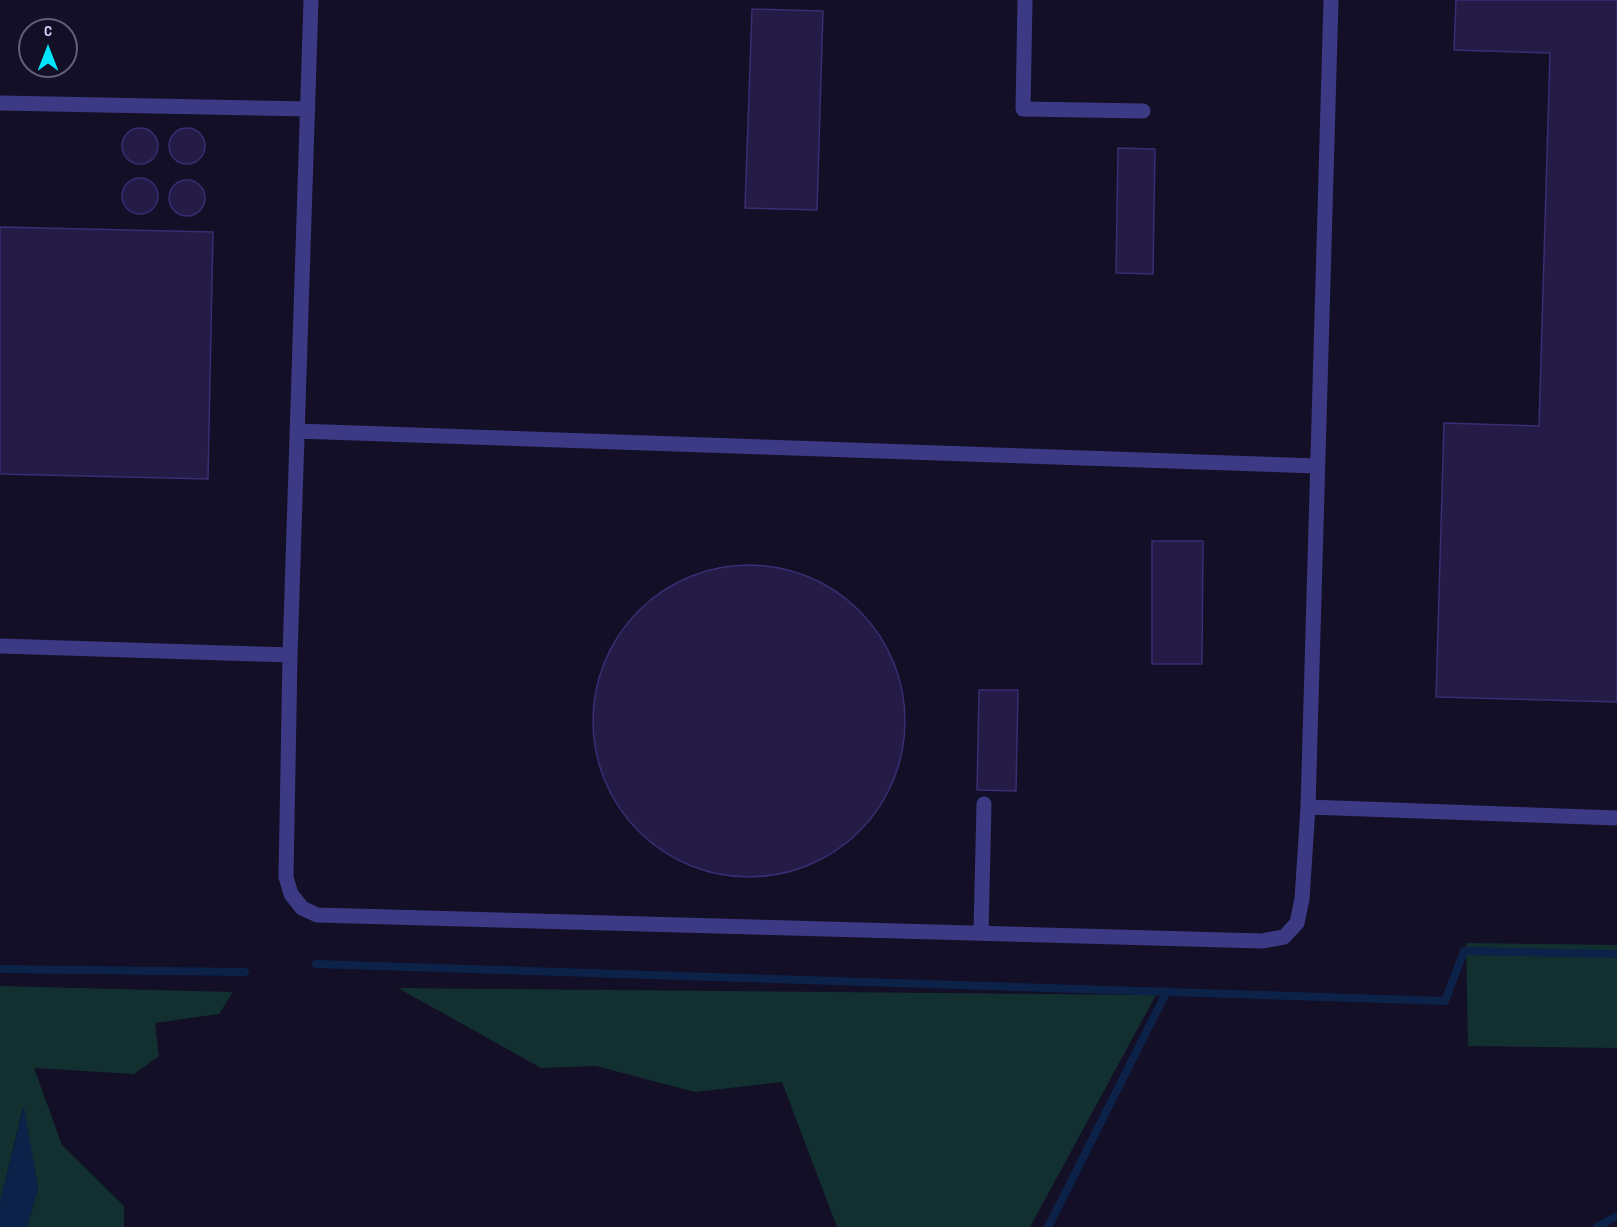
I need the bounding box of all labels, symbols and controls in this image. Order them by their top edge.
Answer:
north arrow [18,18,78,78]
text: С [44,22,52,41]

